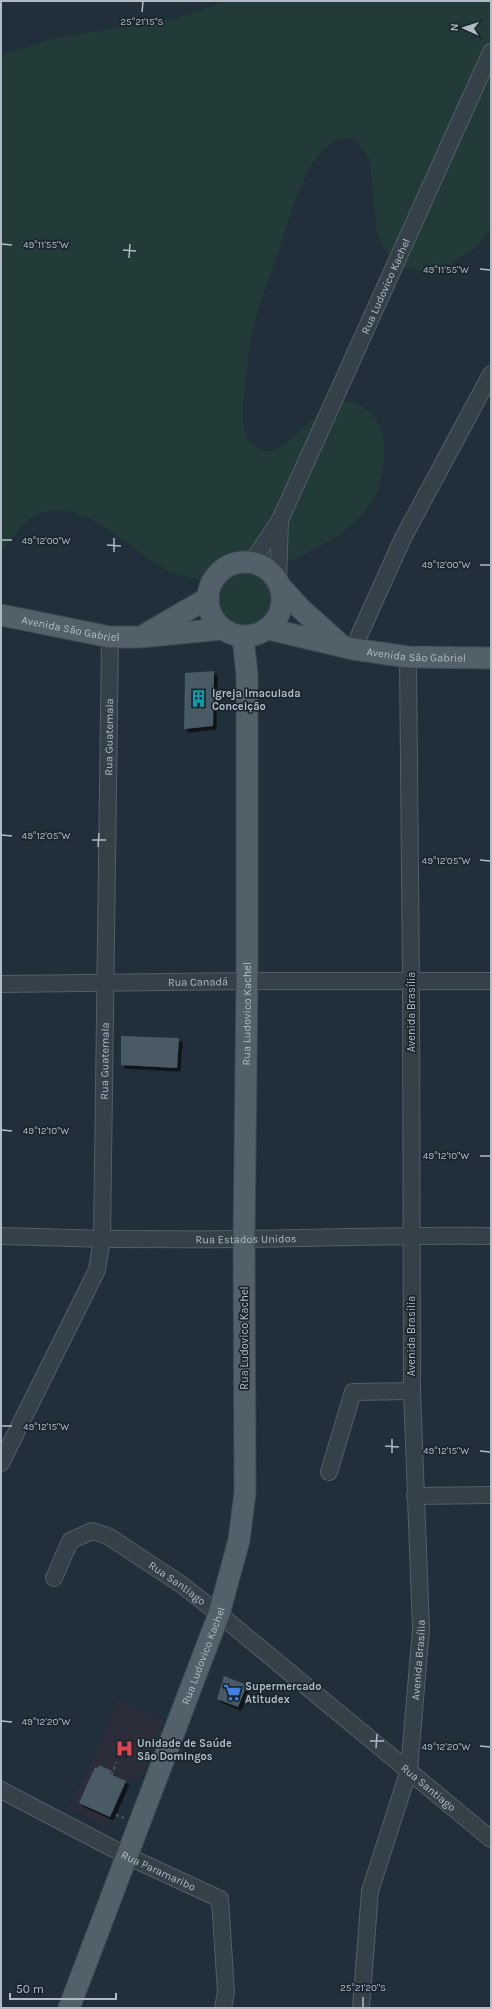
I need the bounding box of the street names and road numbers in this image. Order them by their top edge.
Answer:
street label: Rua Ludovico Kachel [358,236,413,336]
street label: Avenida São Gabriel [21,613,120,644]
street label: Avenida São Gabriel [366,645,466,664]
street label: Rua Guatemala [102,698,116,776]
street label: Rua Ludovico Kachel [240,962,254,1065]
street label: Avenida Brasília [405,972,418,1052]
street label: Rua Canadá [168,975,228,988]
street label: Rua Guatemala [97,1022,111,1100]
street label: Rua Estados Unidos [196,1232,297,1246]
street label: Rua Ludovico Kachel [238,1286,251,1390]
street label: Avenida Brasília [405,1296,418,1376]
street label: Rua Santiago [146,1558,209,1608]
street label: Rua Ludovico Kachel [179,1605,227,1706]
street label: Avenida Brasília [408,1619,427,1701]
street label: Rua Santiago [399,1761,459,1814]
street label: Rua Paramaribo [119,1848,198,1893]

